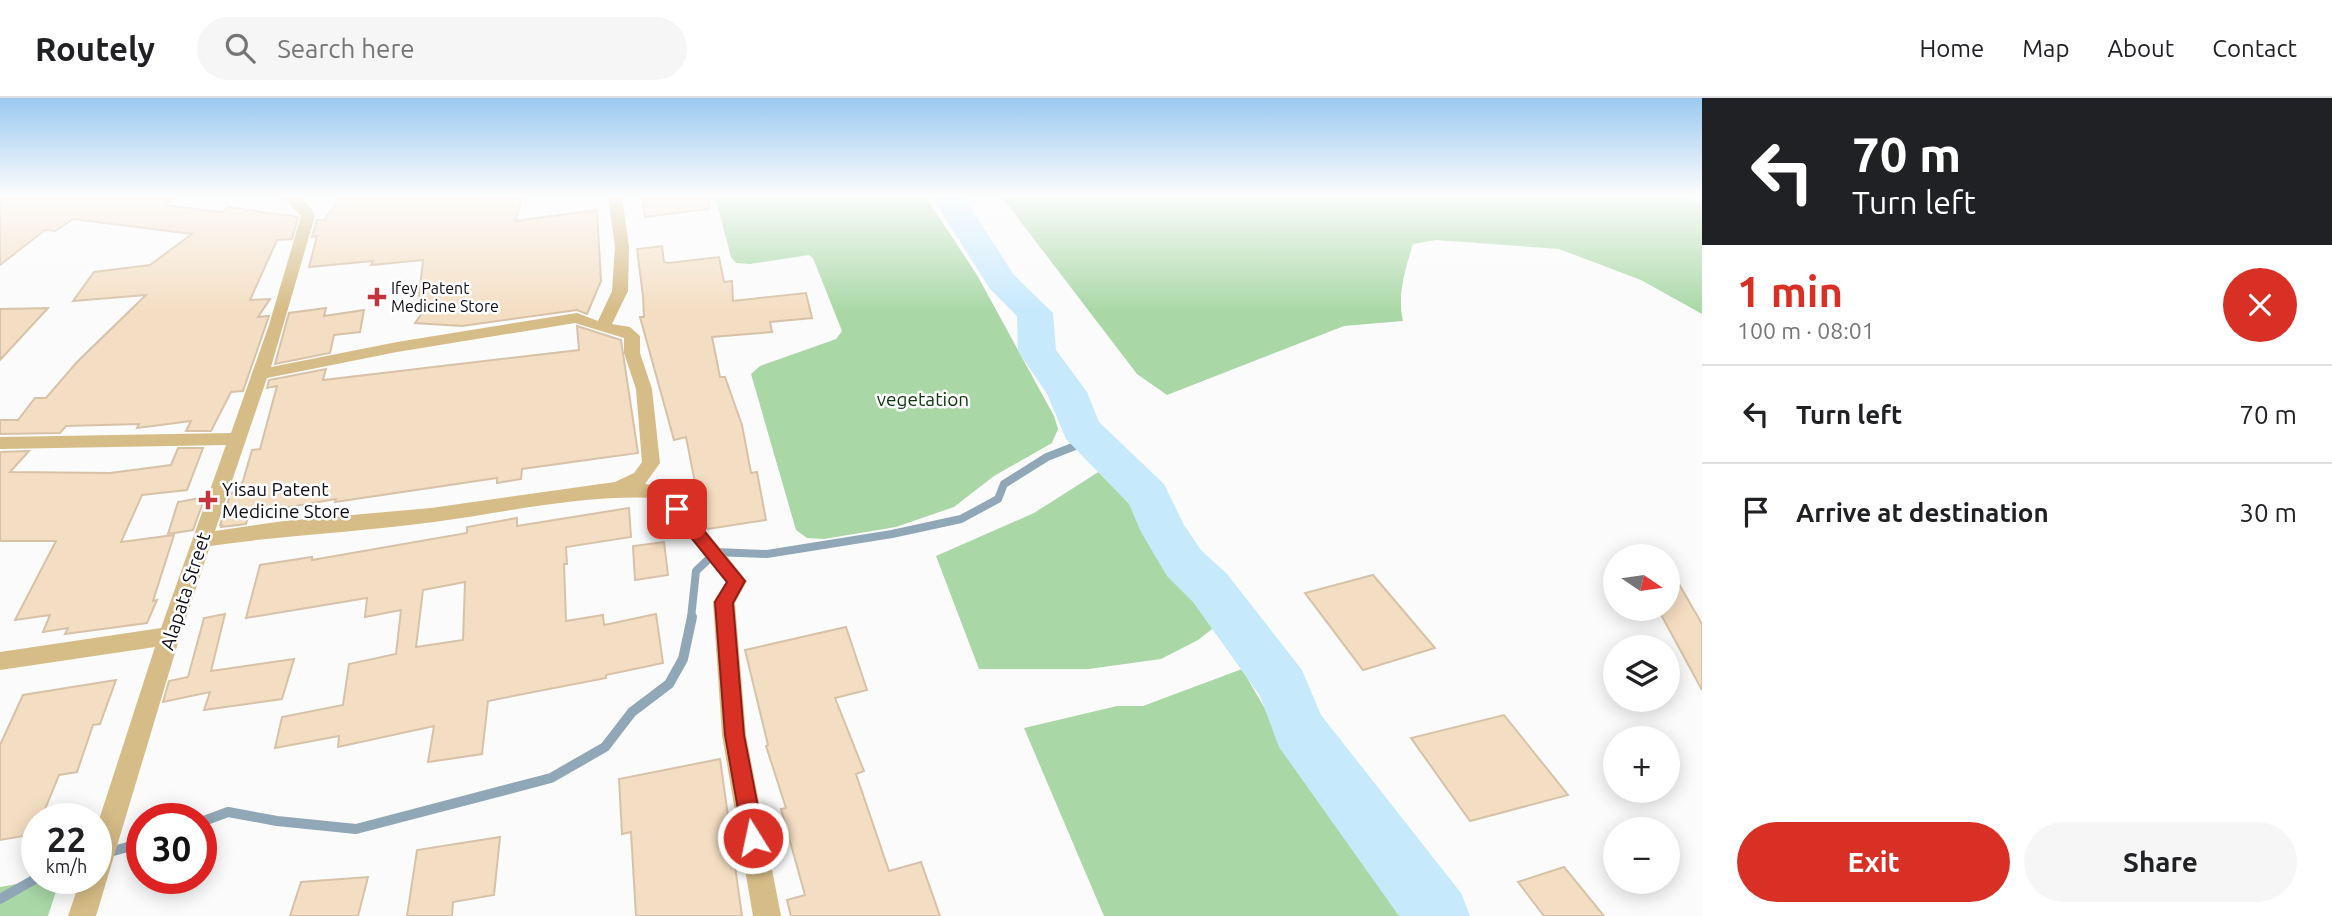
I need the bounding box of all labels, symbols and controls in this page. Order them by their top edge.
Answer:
search box [197,17,687,80]
icon: search [221,29,259,67]
text: Routely [35,30,155,67]
text: Search here [277,34,415,63]
text: Home [1919,35,1984,62]
text: Map [2022,35,2069,62]
text: About [2107,35,2174,62]
text: Contact [2212,35,2297,62]
icon: left [1737,126,1828,217]
text: 70 m [1852,126,1961,181]
text: Turn left [1852,184,1976,220]
text: 1 min [1737,268,1843,315]
button: close [2223,268,2297,342]
place label: Ifey Patent Medicine Store [391,279,499,315]
marker: Ifey Patent Medicine Store [369,289,385,305]
text: 100 m · 08:01 [1737,318,1875,343]
park label: vegetation [877,388,969,410]
icon: left [1737,395,1775,433]
text: Turn left [1796,400,1902,429]
text: 70 m [2239,400,2297,429]
place label: Yisau Patent Medicine Store [222,478,350,522]
pin [647,479,707,539]
icon: arrive [658,490,696,528]
marker: Yisau Patent Medicine Store [200,492,216,508]
icon: arrive [1737,493,1775,531]
text: Arrive at destination [1796,498,2049,527]
text: 30 m [2239,498,2297,527]
street label: Alapata Street [156,529,215,653]
north arrow [1603,544,1680,621]
map controls [1603,544,1680,894]
button: layers [1603,635,1680,712]
button: + [1603,726,1680,803]
position arrow [716,801,790,875]
speed limit sign: 30 [126,803,217,894]
button: − [1603,817,1680,894]
text: 22 [47,819,86,859]
button: Exit [1737,822,2010,902]
button: Share [2024,822,2297,902]
text: km/h [46,856,87,876]

